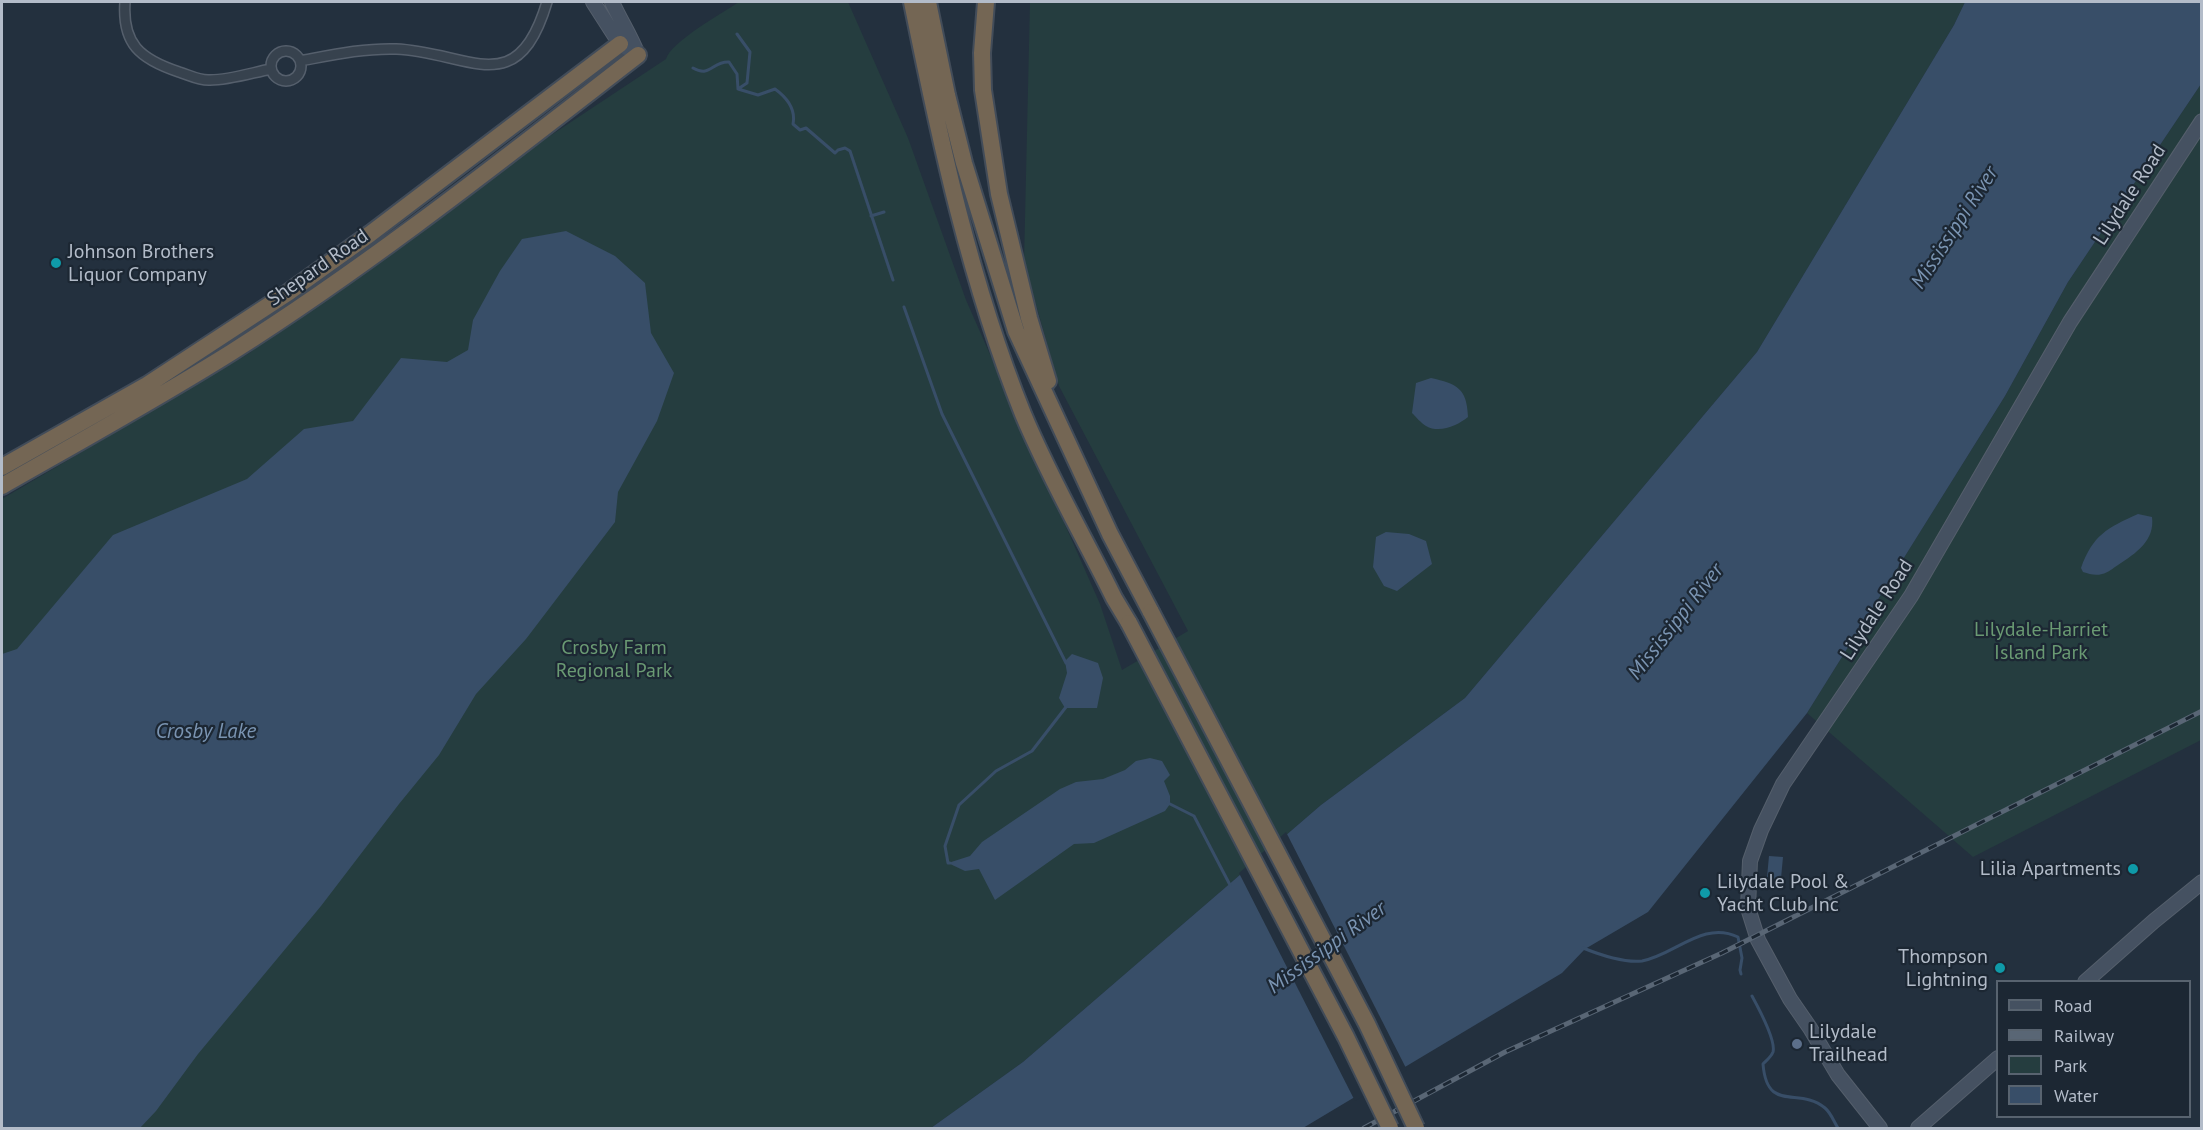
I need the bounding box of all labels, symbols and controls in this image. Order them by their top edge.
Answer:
street label: Lilydale Road [2089,140,2171,250]
water label: Mississippi River [1906,162,2004,294]
street label: Shepard Road [263,224,373,312]
place label: Johnson Brothers Liquor Company [68,240,214,287]
marker: Johnson Brothers Liquor Company [49,256,63,270]
street label: Lilydale Road [1836,555,1918,665]
water label: Mississippi River [1623,559,1729,685]
park label: Lilydale-Harriet Island Park [1974,618,2108,665]
park label: Crosby Farm Regional Park [556,636,672,683]
water label: Crosby Lake [156,719,256,745]
place label: Lilia Apartments [1980,857,2121,881]
marker: Lilia Apartments [2126,862,2140,876]
place label: Lilydale Pool & Yacht Club Inc [1717,870,1849,917]
marker: Lilydale Pool & Yacht Club Inc [1698,886,1712,900]
water label: Mississippi River [1263,896,1391,1000]
place label: Thompson Lightning [1898,945,1988,992]
marker: Thompson Lightning [1993,961,2007,975]
legend [1996,980,2191,1118]
text: Road [2054,994,2092,1017]
place label: Lilydale Trailhead [1809,1020,1888,1067]
text: Railway [2054,1024,2114,1047]
marker: Lilydale Trailhead [1790,1037,1804,1051]
text: Park [2054,1054,2087,1077]
text: Water [2054,1084,2098,1107]

